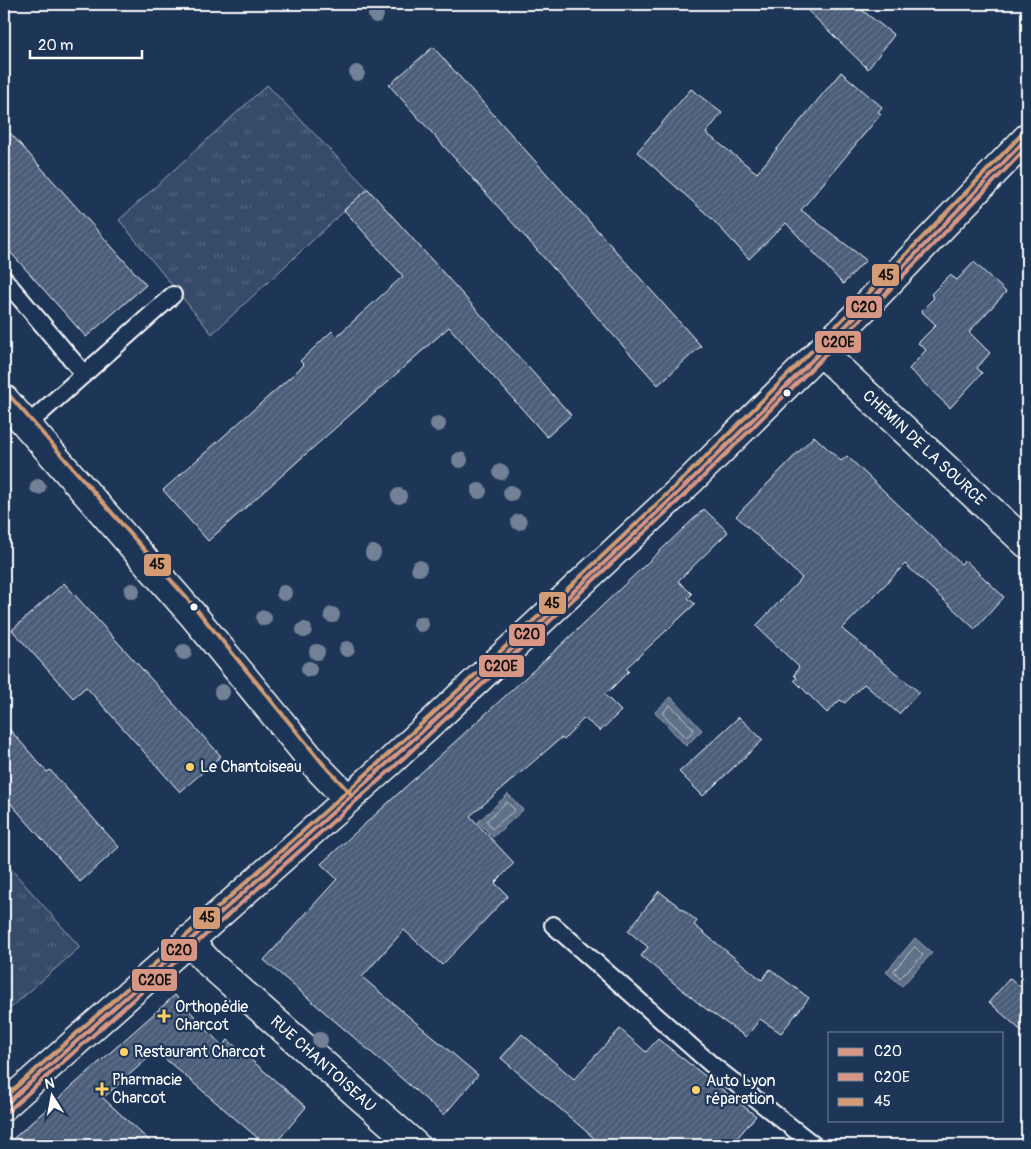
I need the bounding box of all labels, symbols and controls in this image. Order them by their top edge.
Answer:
scale bar [30,28,142,60]
text: 20 m [38,36,73,55]
line badge: 45 [871,263,900,287]
text: 45 [878,267,894,284]
line badge: C20 [845,295,883,319]
text: C20 [851,299,877,316]
line badge: C20E [814,330,862,354]
text: C20E [821,334,855,351]
street label: CHEMIN DE LA SOURCE [858,386,990,510]
unlabelled marker [782,388,792,398]
line badge: 45 [143,553,172,577]
text: 45 [149,556,165,573]
line badge: 45 [538,591,567,615]
text: 45 [544,595,560,612]
unlabelled marker [189,602,199,612]
line badge: C20 [508,623,546,647]
text: C20 [514,626,540,643]
line badge: C20E [478,654,525,678]
text: C20E [484,658,518,675]
place label: Le Chantoiseau [200,757,302,777]
marker: Le Chantoiseau [184,761,196,773]
line badge: 45 [192,906,221,930]
text: 45 [199,909,215,926]
line badge: C20 [160,938,198,962]
text: C20 [166,942,192,959]
line badge: C20E [131,968,178,992]
text: C20E [138,972,172,989]
place label: Orthopédie Charcot [175,997,248,1035]
marker: Orthopédie Charcot [157,1009,171,1023]
street label: RUE CHANTOISEAU [266,1011,380,1117]
legend [828,1032,1004,1122]
place label: Restaurant Charcot [134,1042,266,1062]
text: C20 [874,1042,902,1061]
marker: Restaurant Charcot [118,1046,130,1058]
text: C20E [874,1068,910,1087]
place label: Pharmacie Charcot [112,1070,182,1108]
place label: Auto Lyon réparation [706,1071,776,1109]
north arrow [28,1072,78,1122]
text: N [43,1074,56,1093]
marker: Pharmacie Charcot [96,1083,108,1095]
marker: Auto Lyon réparation [690,1084,702,1096]
text: 45 [874,1092,891,1111]

